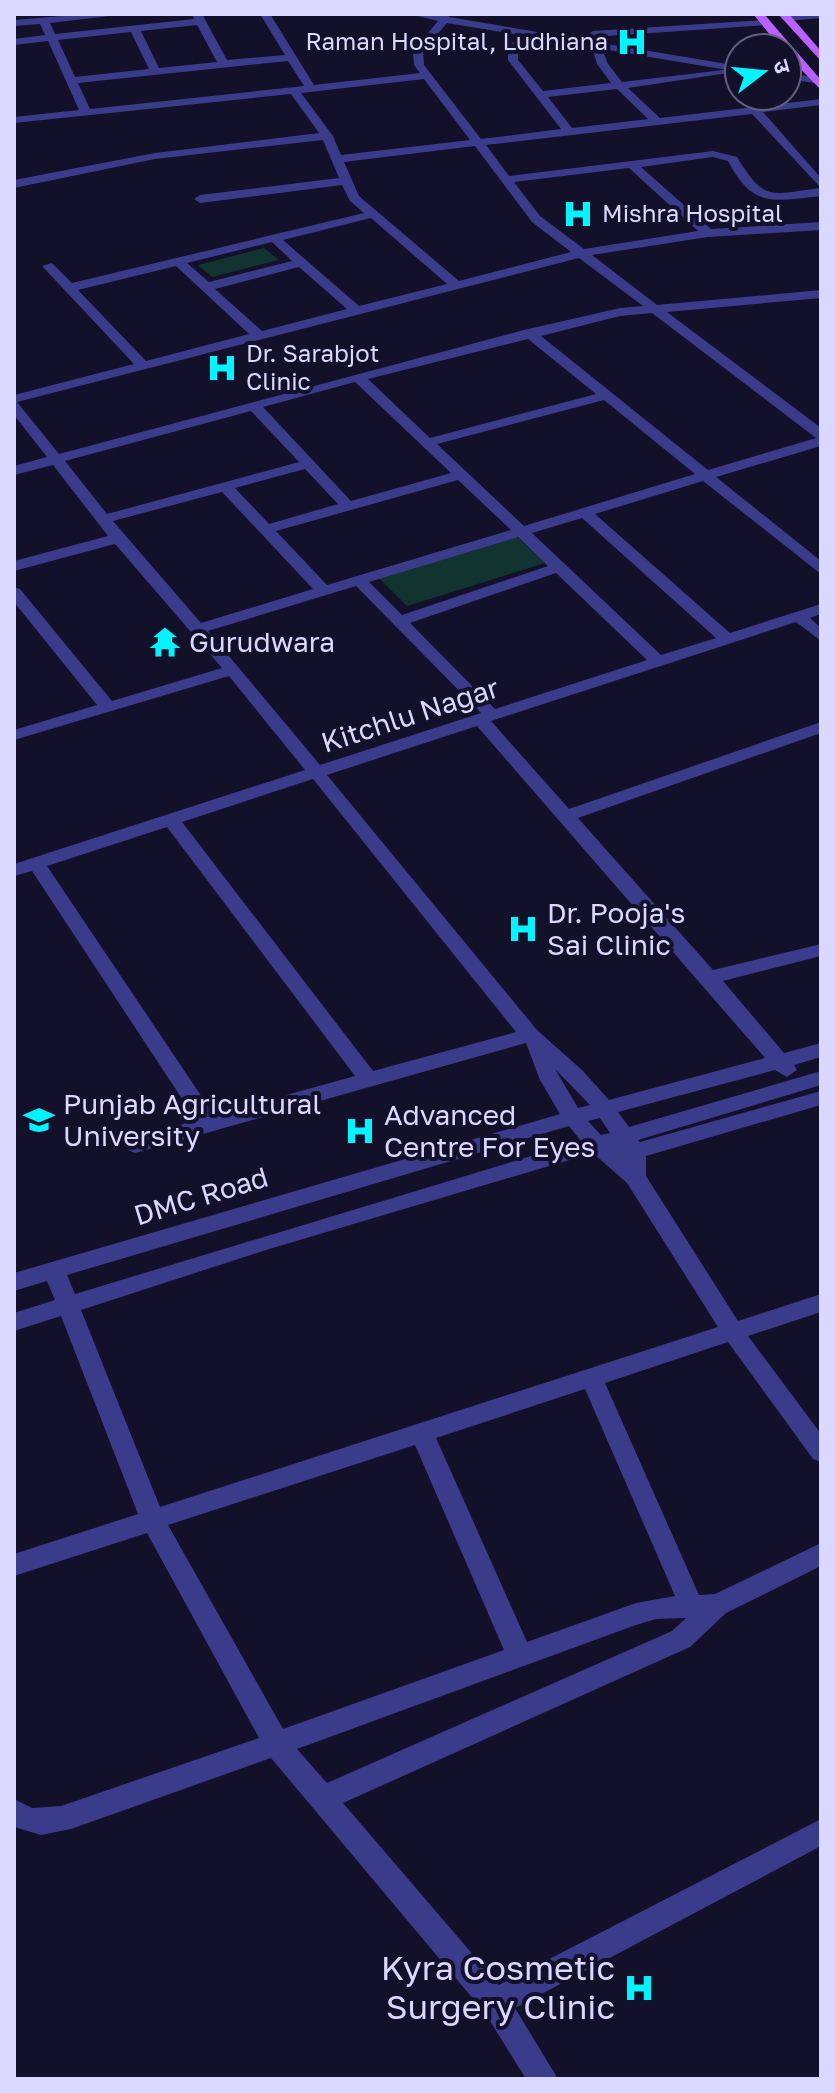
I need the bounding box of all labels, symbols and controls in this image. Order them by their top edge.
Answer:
hospital icon: Raman Hospital, Ludhiana [615,25,649,59]
place label: Raman Hospital, Ludhiana [305,26,608,55]
north arrow [723,32,803,112]
text: उ [768,56,798,77]
hospital icon: Mishra Hospital [561,197,595,231]
place label: Mishra Hospital [602,198,783,227]
place label: Dr. Sarabjot Clinic [246,338,379,395]
hospital icon: Dr. Sarabjot Clinic [205,351,239,385]
temple icon: Gurudwara [148,625,182,659]
place label: Gurudwara [189,625,335,658]
street label: Kitchlu Nagar [317,670,503,759]
place label: Dr. Pooja's Sai Clinic [547,896,685,961]
hospital icon: Dr. Pooja's Sai Clinic [506,912,540,946]
place label: Punjab Agricultural University [63,1087,321,1152]
place label: Advanced Centre For Eyes [384,1098,595,1163]
school or university icon: Punjab Agricultural University [22,1103,56,1137]
hospital icon: Advanced Centre For Eyes [343,1114,377,1148]
street label: DMC Road [130,1160,272,1232]
place label: Kyra Cosmetic Surgery Clinic [381,1947,615,2026]
hospital icon: Kyra Cosmetic Surgery Clinic [622,1971,656,2005]

